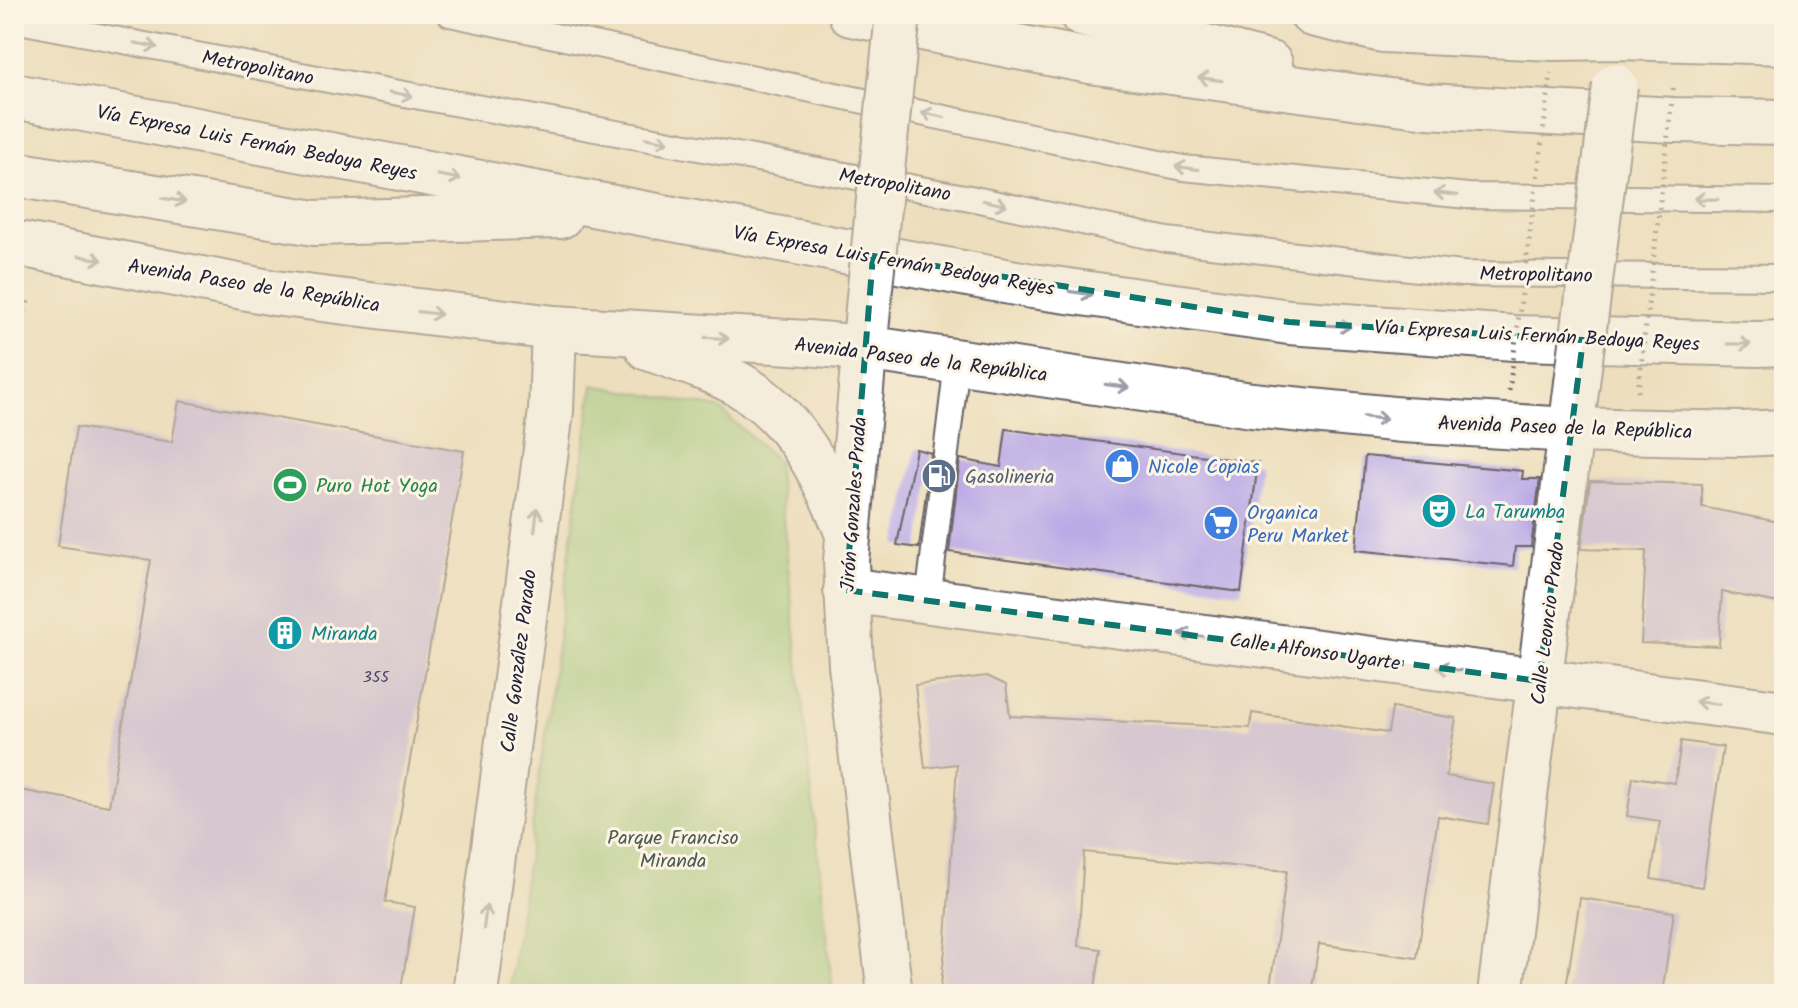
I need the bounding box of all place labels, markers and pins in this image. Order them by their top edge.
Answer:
shop icon: Nicole Copias [1103,447,1141,485]
place label: Nicole Copias [1148,452,1260,484]
fuel station icon: Gasolineria [920,457,958,495]
place label: Gasolineria [965,462,1054,494]
sports icon: Puro Hot Yoga [271,466,309,504]
place label: Puro Hot Yoga [316,471,438,503]
theatre icon: La Tarumba [1420,492,1458,530]
place label: La Tarumba [1465,497,1565,529]
place label: Organica Peru Market [1247,498,1349,553]
supermarket icon: Organica Peru Market [1202,504,1240,542]
building icon: Miranda [266,614,304,652]
place label: Miranda [311,619,378,651]

